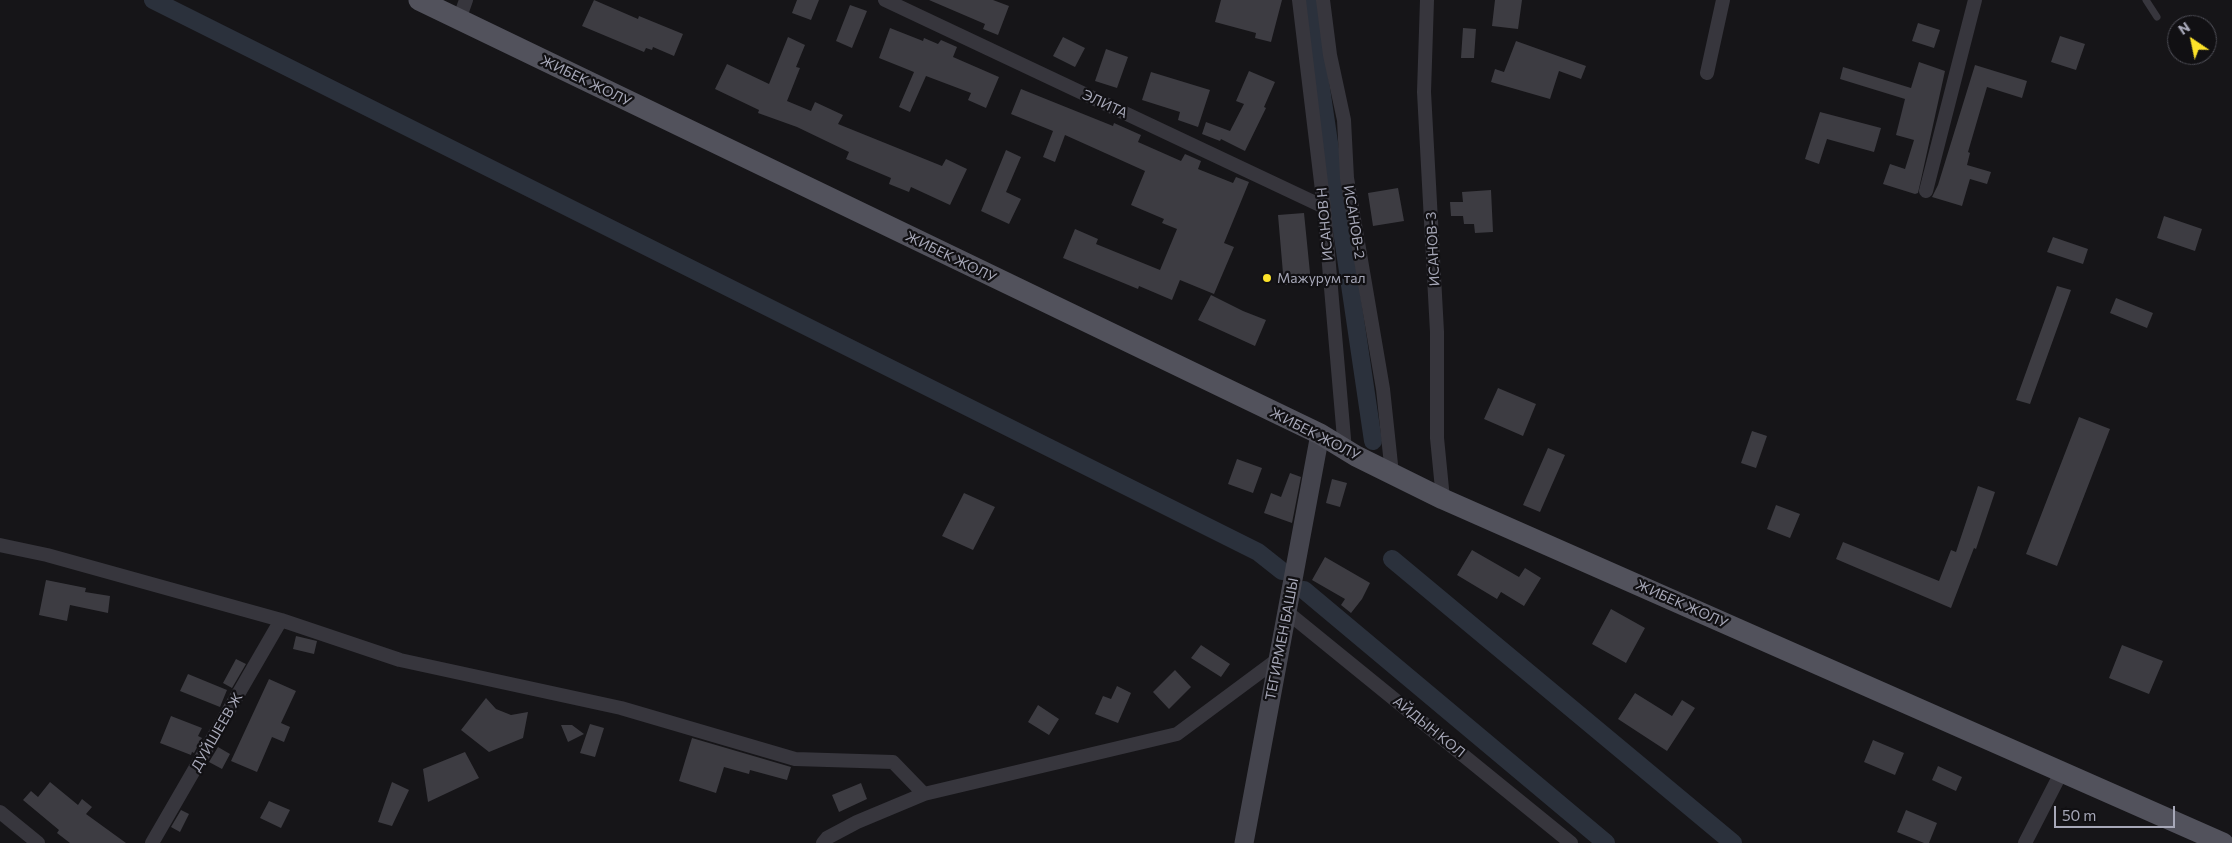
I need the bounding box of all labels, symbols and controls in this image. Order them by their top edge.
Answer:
north arrow [2167,15,2217,65]
text: N [2175,18,2193,38]
street label: ЖИБЕК ЖОЛУ [538,52,634,110]
street label: ЭЛИТА [1080,86,1130,122]
street label: ИСАНОВ-2 [1340,184,1368,260]
street label: ИСАНОВ Н [1313,186,1337,262]
street label: ИСАНОВ-3 [1423,211,1443,287]
street label: ЖИБЕК ЖОЛУ [903,228,999,286]
place label: Мажурум тал [1277,270,1366,286]
marker: Мажурум тал [1261,272,1273,284]
street label: ЖИБЕК ЖОЛУ [1267,404,1363,464]
street label: ТЕГИРМЕН БАШЫ [1262,576,1302,702]
street label: ЖИБЕК ЖОЛУ [1633,576,1731,632]
street label: ДУЙШЕЕВ Ж [188,690,246,774]
street label: АЙДЫН КОЛ [1390,693,1468,761]
scale bar [2057,796,2178,828]
text: 50 m [2062,806,2096,824]

